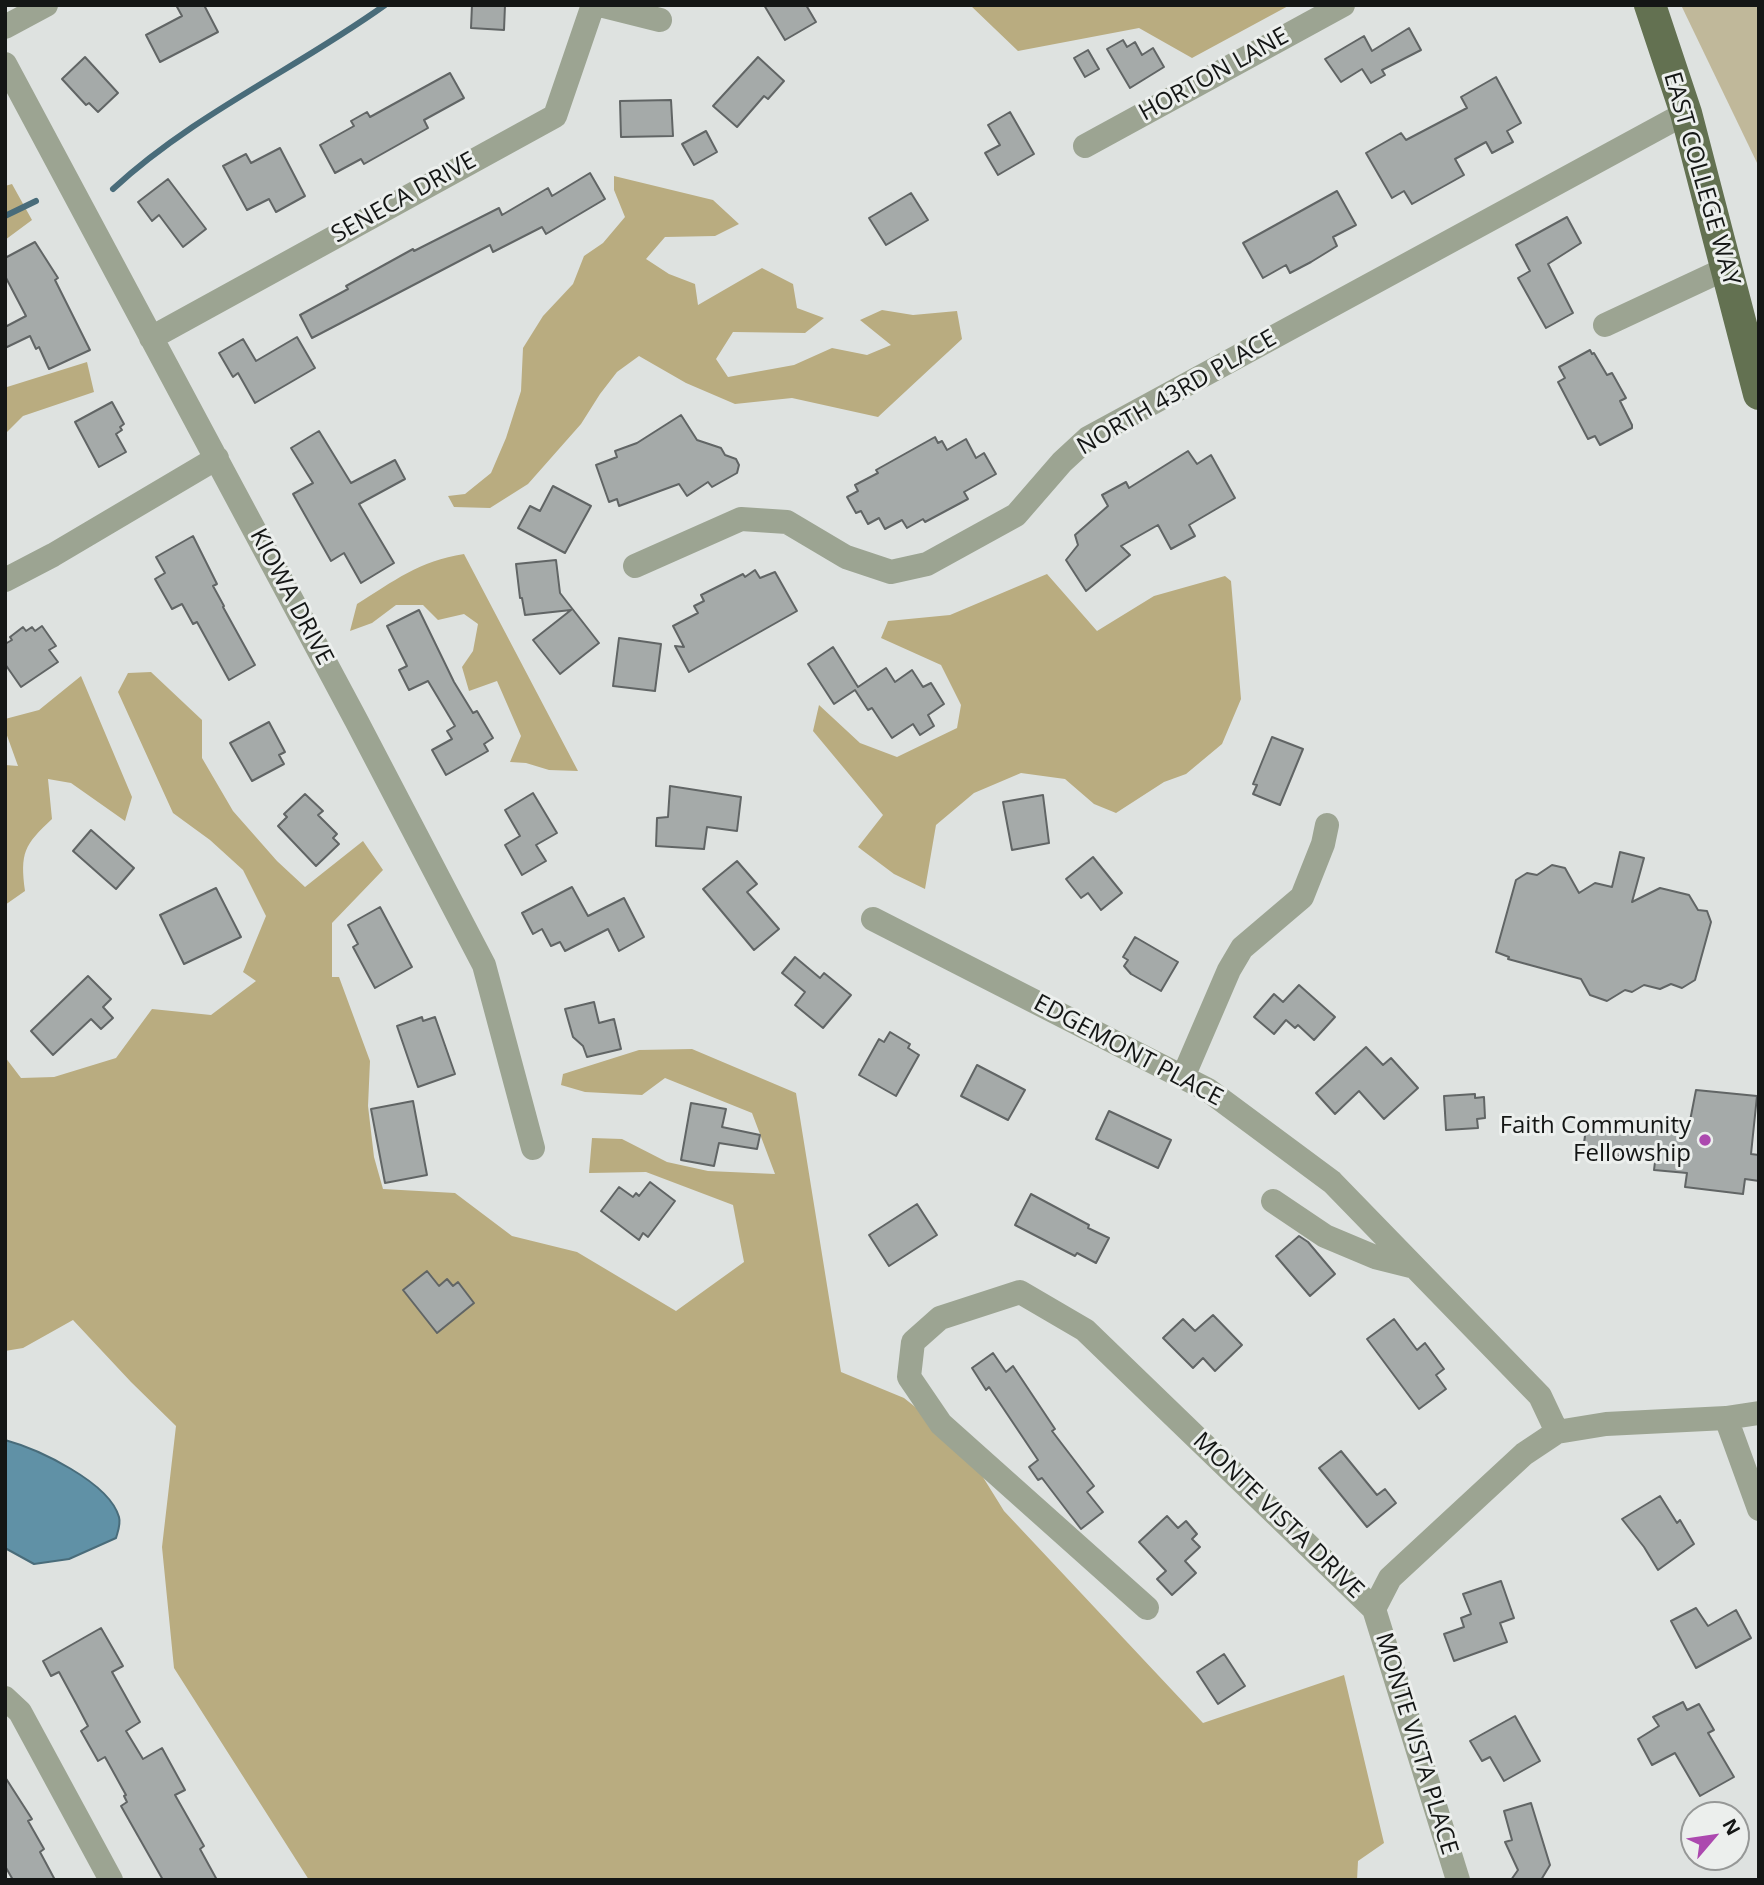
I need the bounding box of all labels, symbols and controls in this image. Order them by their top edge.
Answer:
street label: HORTON LANE [1134,22,1294,128]
street label: EAST COLLEGE WAY [1657,69,1745,289]
street label: SENECA DRIVE [327,146,481,250]
street label: NORTH 43RD PLACE [1072,324,1282,462]
street label: KIOWA DRIVE [243,524,339,670]
street label: EDGEMONT PLACE [1029,989,1227,1113]
place label: Faith Community Fellowship [1500,1112,1691,1168]
marker: Faith Community Fellowship [1697,1132,1713,1148]
street label: MONTE VISTA DRIVE [1187,1427,1369,1605]
street label: MONTE VISTA PLACE [1369,1630,1463,1858]
north arrow [1680,1801,1750,1871]
text: N [1716,1814,1747,1840]

